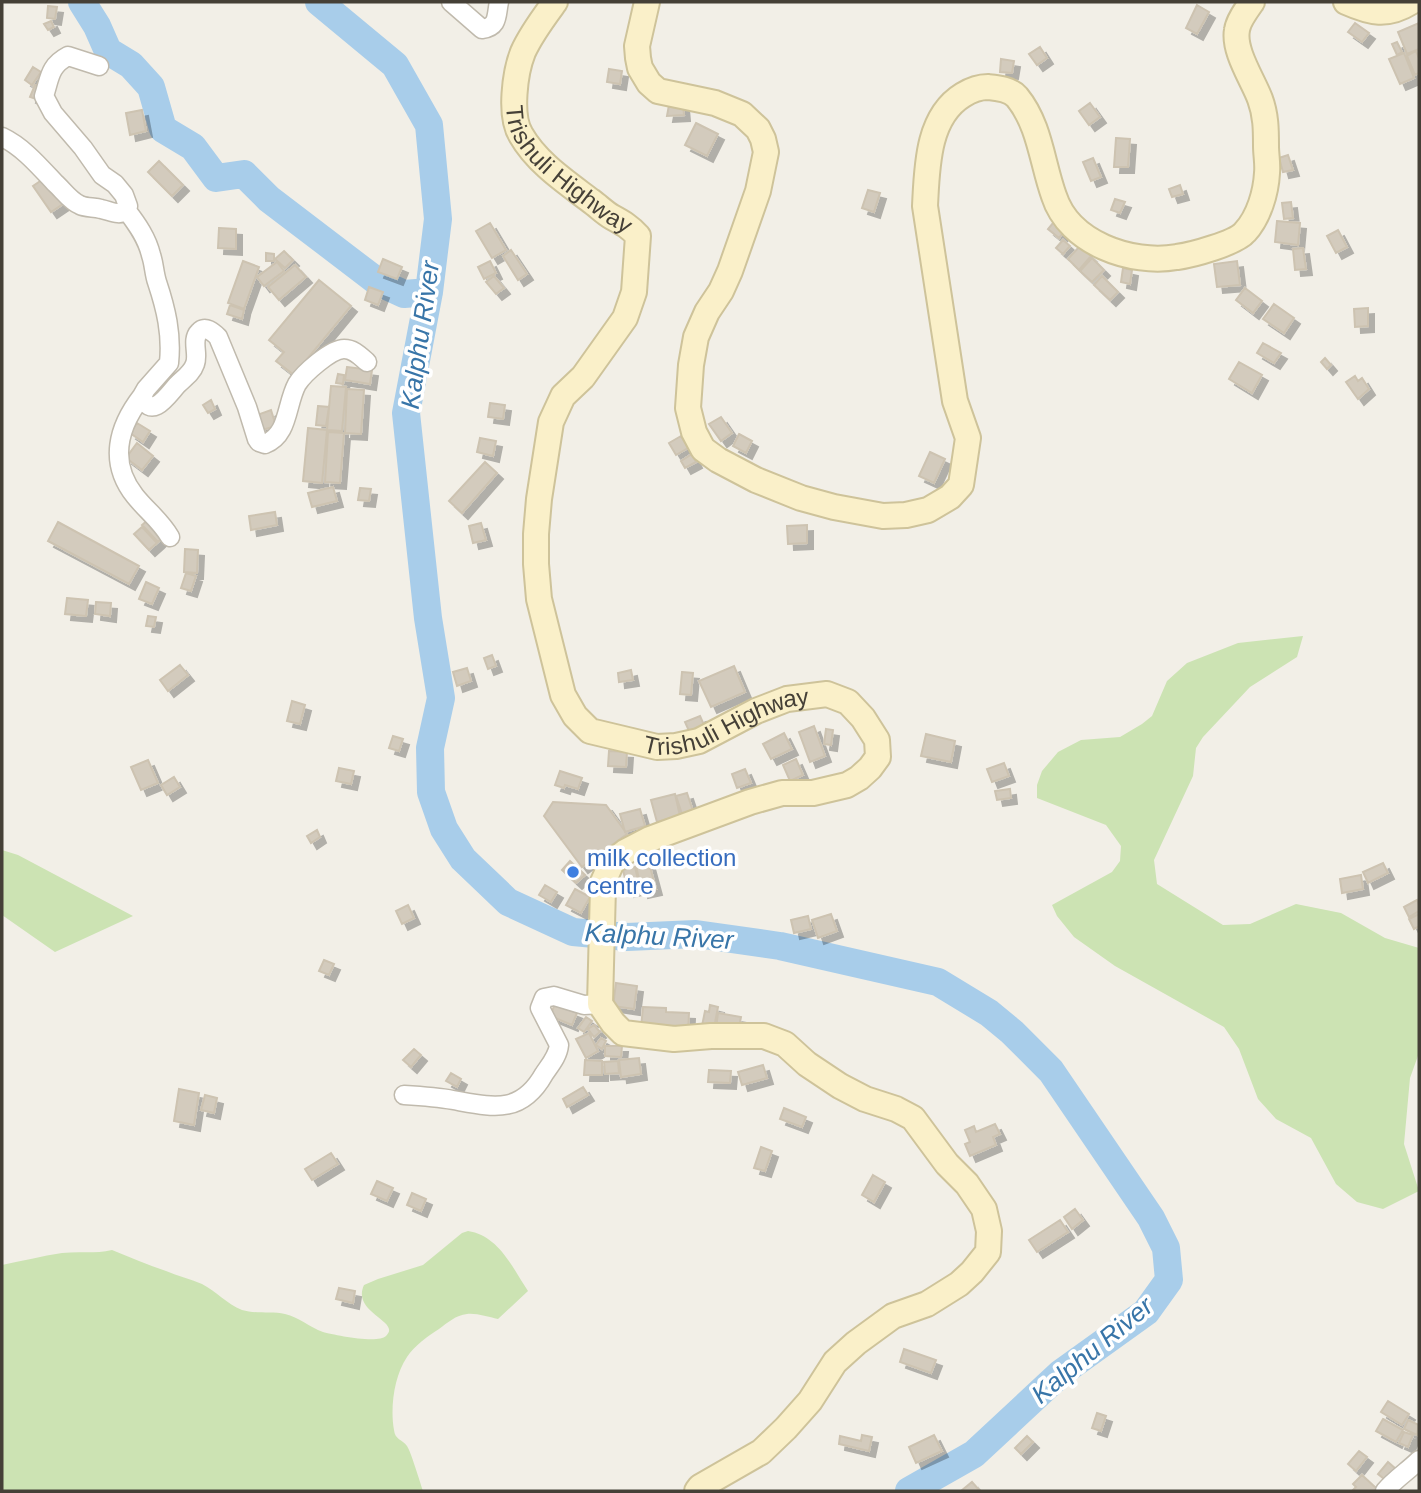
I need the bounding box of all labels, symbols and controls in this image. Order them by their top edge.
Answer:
street label: Trishuli Highway [501,104,638,239]
water label: Kalphu River [395,258,445,411]
street label: Trishuli Highway [641,682,810,760]
place label: milk collection centre [587,844,736,899]
marker: milk collection centre [565,864,581,880]
water label: Kalphu River [584,917,735,955]
water label: Kalphu River [1025,1290,1160,1409]

